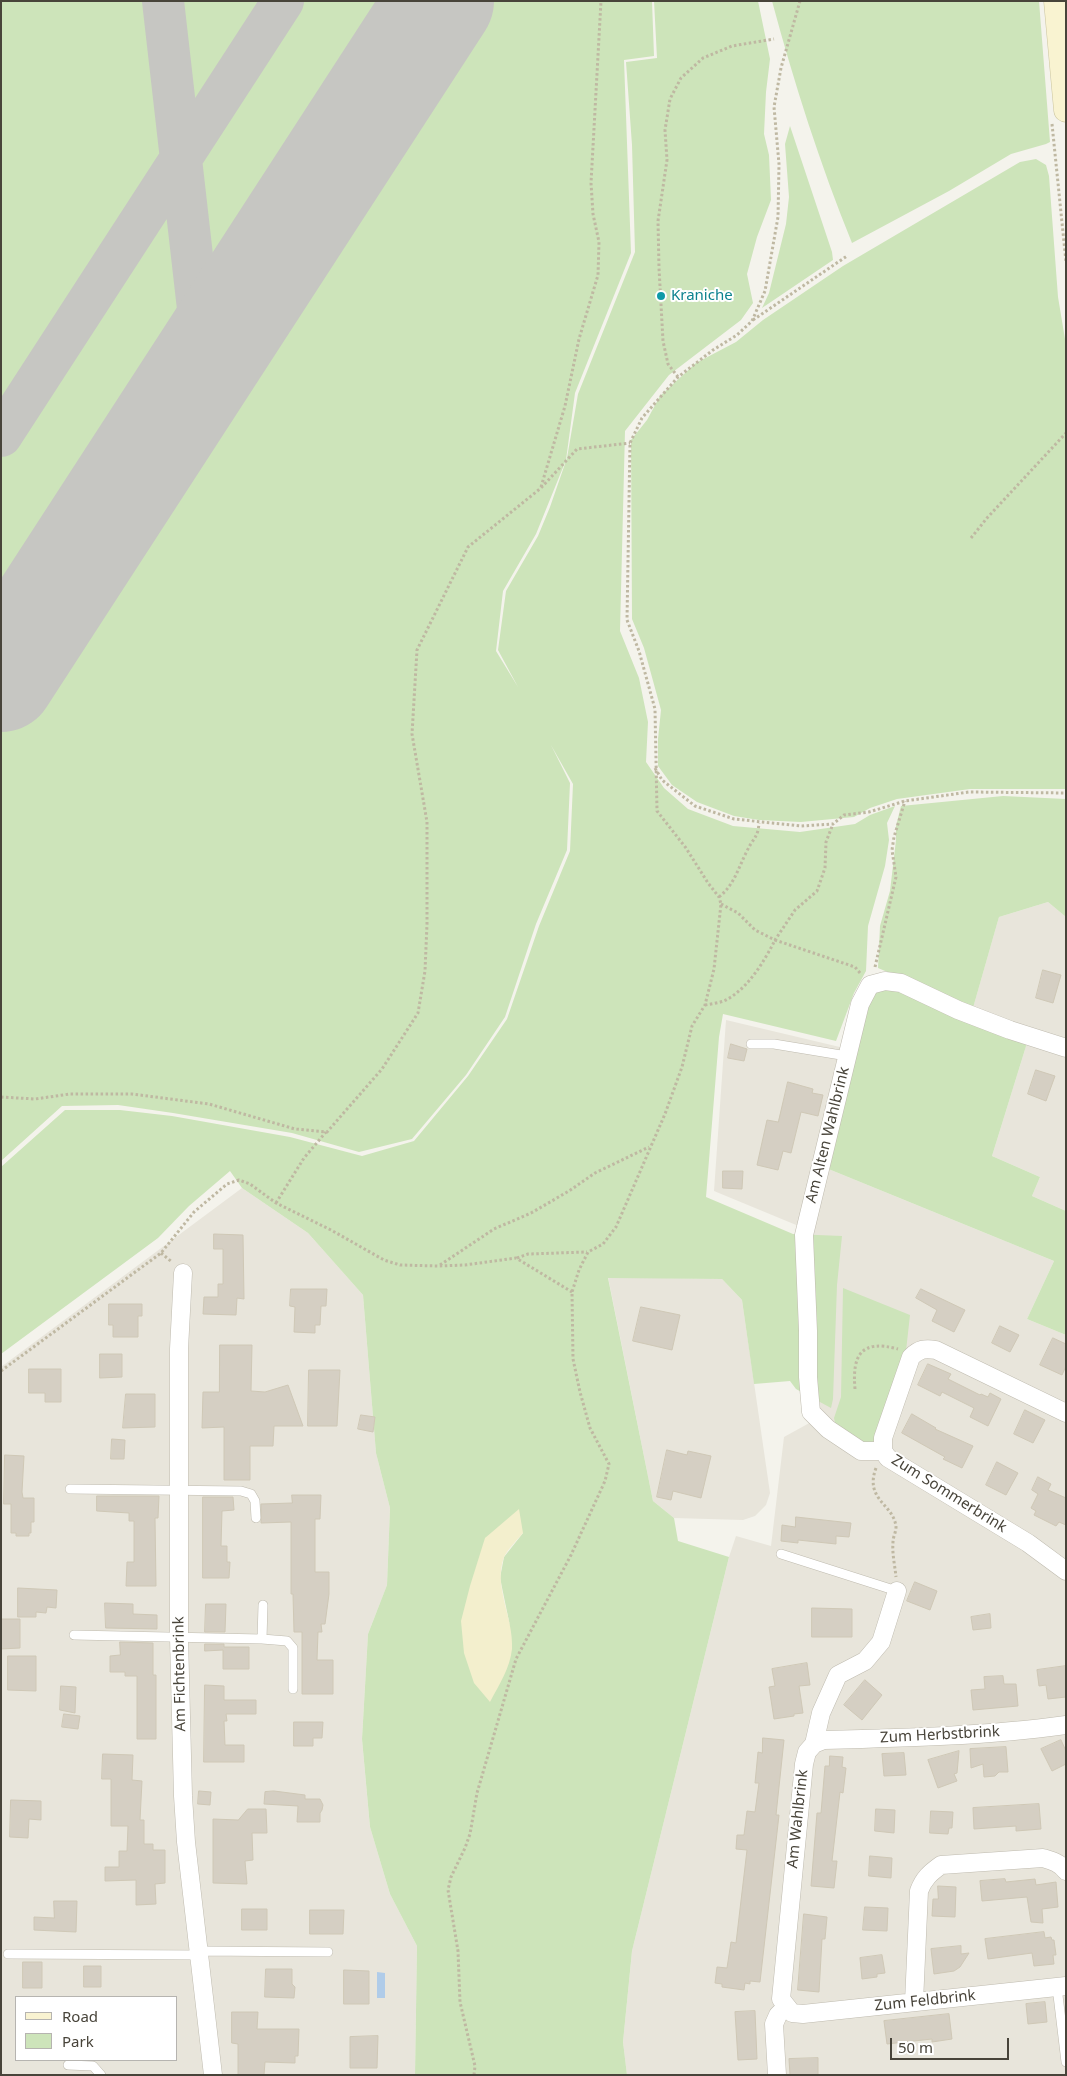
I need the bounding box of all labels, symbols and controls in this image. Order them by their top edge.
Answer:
place label: Kraniche [671,287,733,305]
marker: Kraniche [655,290,667,302]
street label: Am Alten Wahlbrink [802,1065,854,1205]
street label: Zum Sommerbrink [888,1451,1010,1537]
street label: Am Fichtenbrink [170,1616,190,1732]
street label: Zum Herbstbrink [880,1723,1000,1747]
street label: Am Wahlbrink [784,1769,812,1869]
street label: Zum Feldbrink [873,1987,977,2015]
legend [15,1996,178,2061]
text: Road [62,2006,98,2026]
scale bar [892,2028,1011,2060]
text: Park [62,2031,94,2051]
text: 50 m [898,2037,933,2057]

